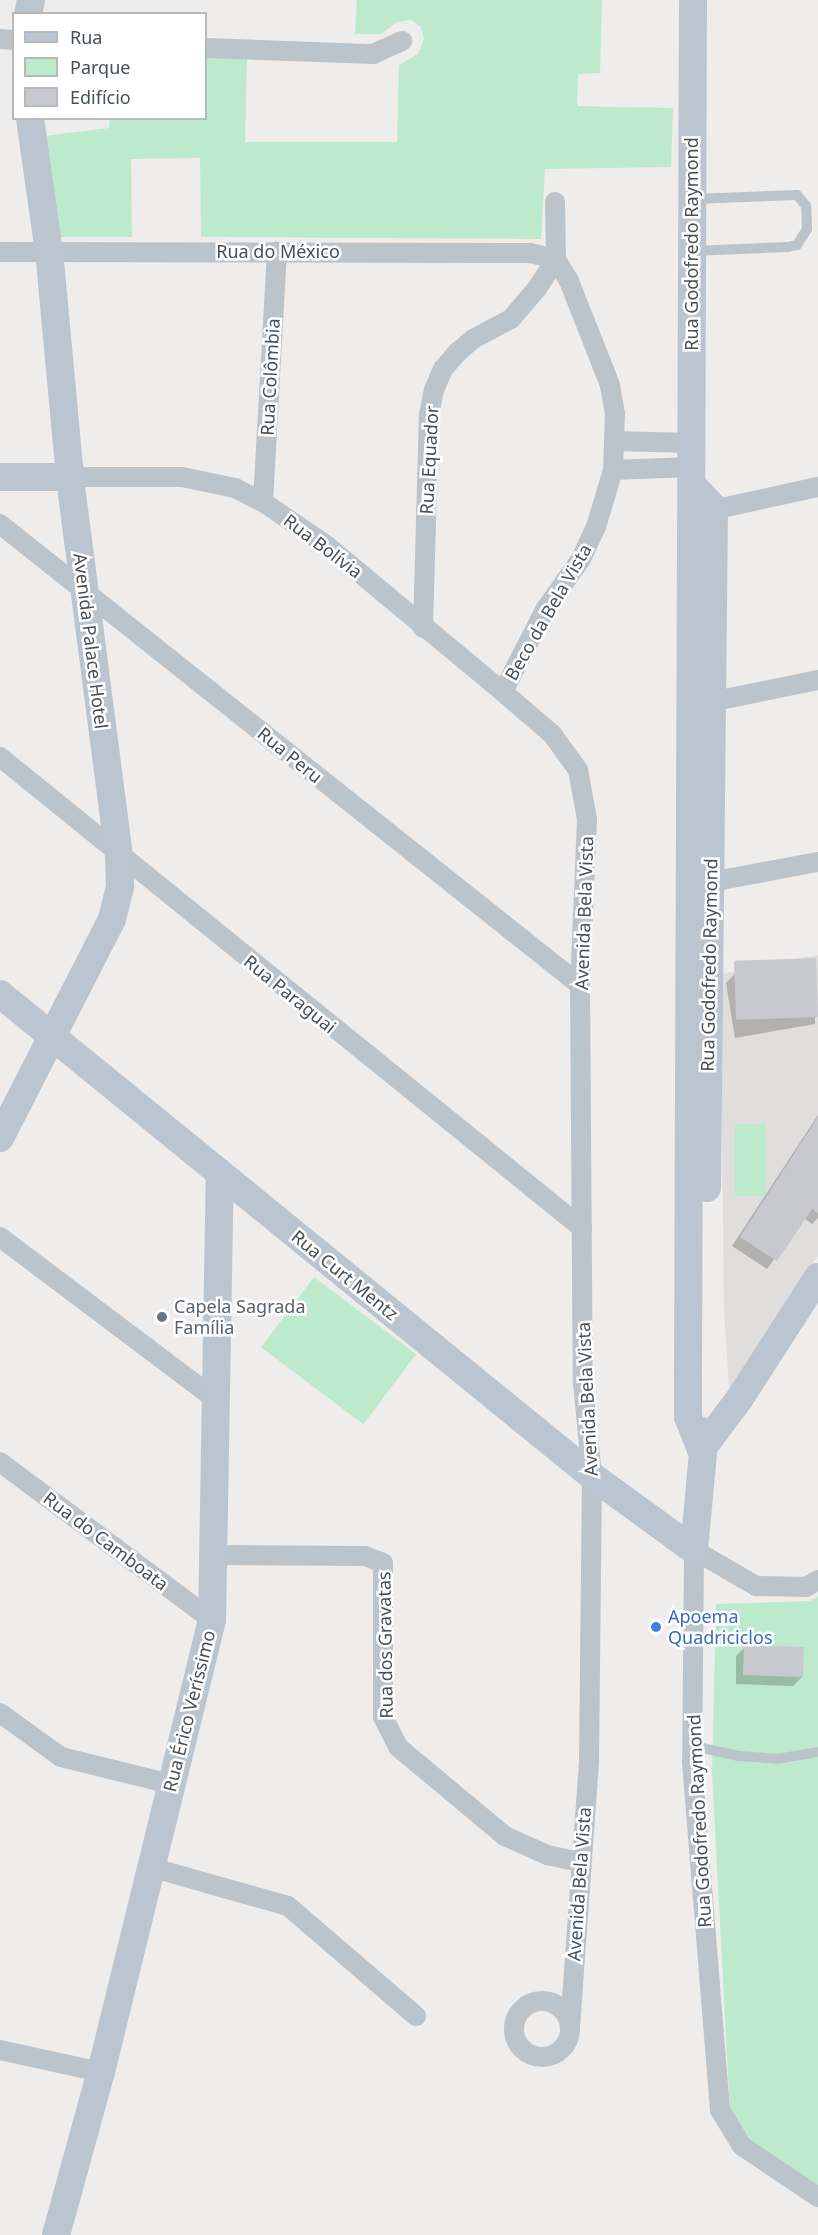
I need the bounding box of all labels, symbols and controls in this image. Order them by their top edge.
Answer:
legend [12,12,207,120]
text: Rua [70,25,102,49]
text: Parque [70,55,130,79]
text: Edifício [70,85,131,109]
street label: Rua Godofredo Raymond [680,137,702,351]
street label: Rua do México [216,240,340,262]
street label: Rua Colômbia [256,318,284,436]
street label: Rua Equador [415,405,443,515]
street label: Rua Bolívia [279,509,367,583]
street label: Beco da Bela Vista [500,540,596,684]
street label: Avenida Palace Hotel [69,552,113,730]
street label: Rua Peru [253,722,327,788]
street label: Avenida Bela Vista [571,835,597,991]
street label: Rua Godofredo Raymond [696,858,722,1072]
street label: Rua Paraguai [240,950,340,1038]
street label: Rua Curt Mentz [287,1225,403,1325]
place label: Capela Sagrada Família [174,1296,306,1338]
marker: Capela Sagrada Família [155,1310,169,1324]
street label: Avenida Bela Vista [572,1321,602,1477]
street label: Rua do Camboata [39,1487,173,1595]
street label: Rua dos Gravatas [373,1571,397,1719]
place label: Apoema Quadriciclos [668,1606,773,1648]
marker: Apoema Quadriciclos [649,1620,663,1634]
street label: Rua Érico Veríssimo [158,1628,220,1794]
street label: Rua Godofredo Raymond [683,1714,715,1928]
street label: Avenida Bela Vista [563,1806,595,1962]

